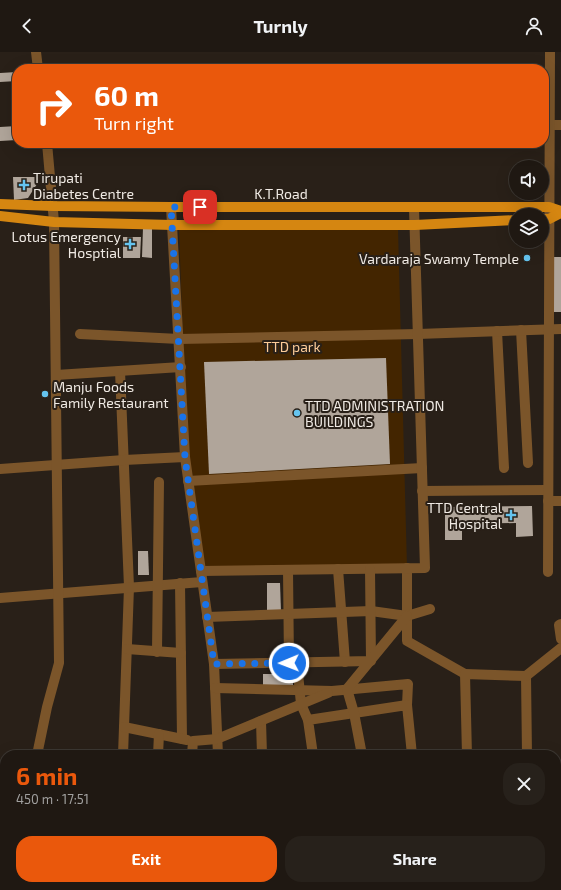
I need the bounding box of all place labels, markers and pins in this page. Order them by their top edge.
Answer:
place label: Tirupati Diabetes Centre [33,169,134,202]
marker: Tirupati Diabetes Centre [18,179,30,191]
pin [183,190,217,224]
place label: Lotus Emergency Hosptial [12,228,122,261]
marker: Lotus Emergency Hosptial [124,238,136,250]
place label: Vardaraja Swamy Temple [359,250,519,267]
marker: Vardaraja Swamy Temple [522,253,532,263]
place label: Manju Foods Family Restaurant [53,378,169,411]
marker: Manju Foods Family Restaurant [40,389,50,399]
place label: TTD ADMINISTRATION BUILDINGS [305,397,444,430]
marker: TTD ADMINISTRATION BUILDINGS [292,408,302,418]
place label: TTD Central Hospital [427,499,503,532]
marker: TTD Central Hospital [505,509,517,521]

